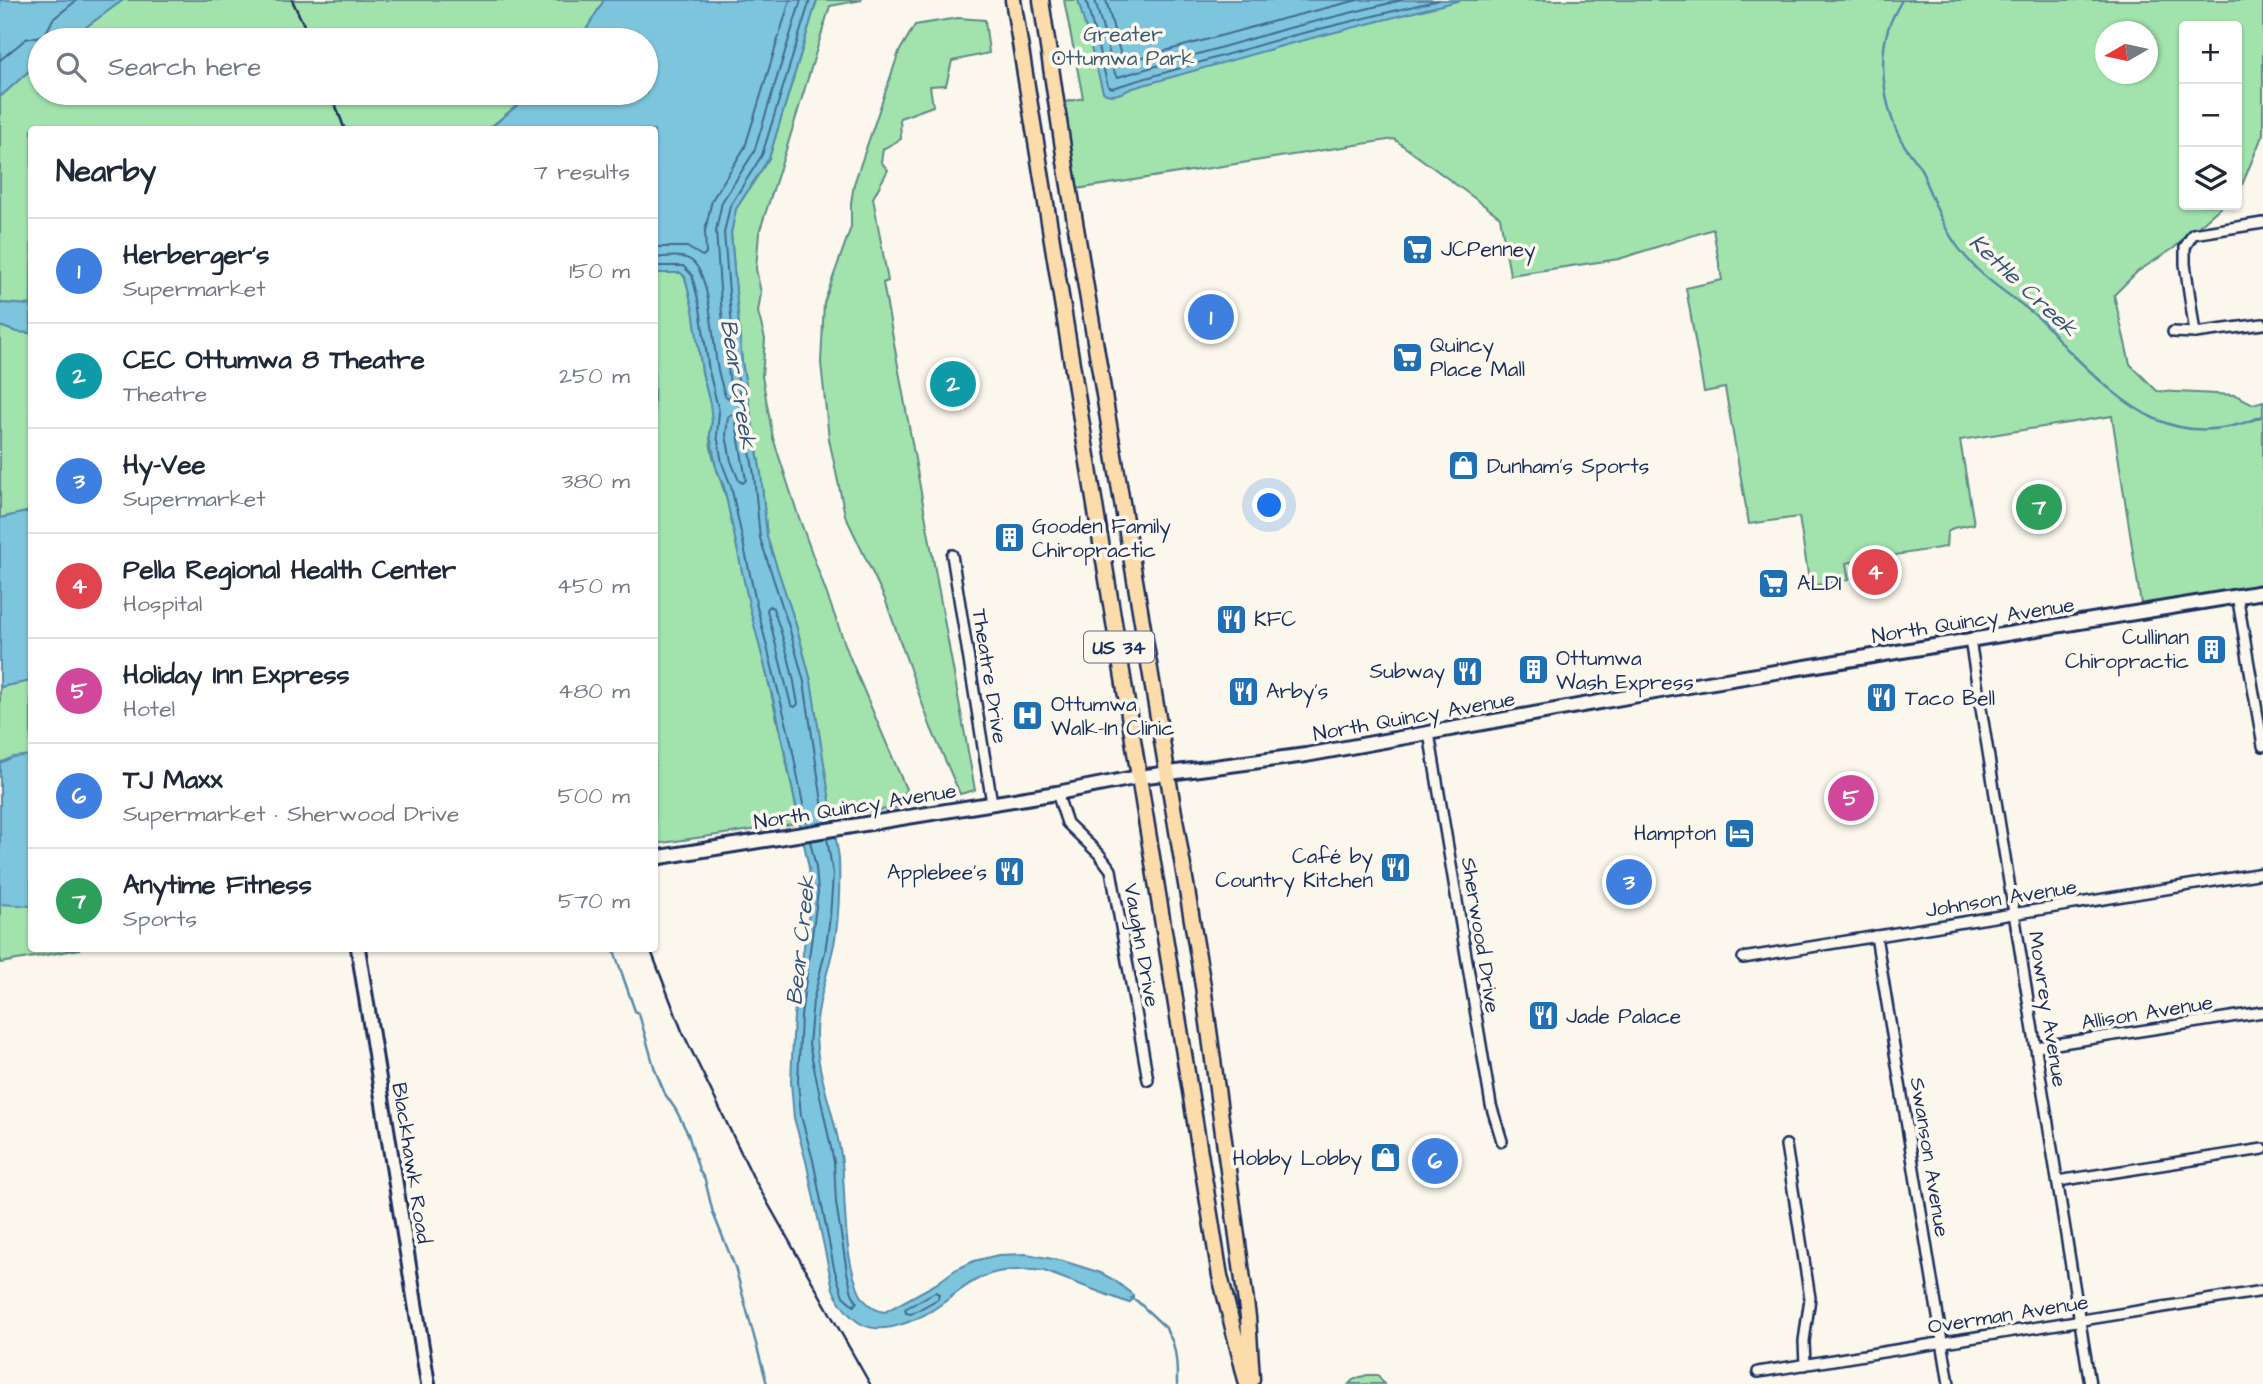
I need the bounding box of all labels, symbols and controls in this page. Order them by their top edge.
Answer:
park label: Greater Ottumwa Park [1052,20,1194,73]
north arrow [2095,21,2158,84]
map controls [2179,21,2242,210]
button: + [2179,21,2242,84]
search box [28,28,658,105]
icon: search [52,48,90,86]
text: Search here [108,49,261,85]
button: − [2179,84,2242,147]
button: layers [2179,147,2242,210]
text: Nearby [56,151,156,193]
text: 7 results [534,156,630,188]
water label: Kettle Creek [1962,227,2085,345]
supermarket icon: JCPenney [1401,232,1435,266]
place label: JCPenney [1441,235,1536,266]
text: Herberger's [123,237,269,273]
text: 1 [78,255,80,287]
text: 150 m [569,255,630,287]
text: Supermarket [123,273,266,305]
pin: 1 [1188,291,1234,343]
water label: Bear Creek [712,317,764,452]
place label: Quincy Place Mall [1430,331,1525,384]
supermarket icon: Quincy Place Mall [1390,340,1424,374]
text: CEC Ottumwa 8 Theatre [123,342,425,378]
pin: 2 [930,358,976,410]
text: 2 [72,360,86,392]
text: 250 m [559,360,630,392]
text: Theatre [123,378,207,410]
text: Hy-Vee [123,447,206,483]
shop icon: Dunham's Sports [1447,449,1481,483]
place label: Dunham's Sports [1487,452,1649,482]
text: 3 [73,465,85,497]
text: 380 m [562,465,630,497]
pin: 7 [2016,481,2062,533]
text: Supermarket [123,483,266,515]
your location [1252,488,1286,522]
place label: Gooden Family Chiropractic [1032,512,1171,566]
building icon: Gooden Family Chiropractic [992,521,1026,555]
pin: 4 [1852,546,1898,598]
text: Pella Regional Health Center [123,552,456,588]
supermarket icon: ALDI [1757,566,1791,600]
place label: ALDI [1797,569,1842,598]
text: 4 [71,570,87,602]
text: 450 m [556,570,630,602]
text: Hospital [123,588,202,620]
street label: North Quincy Avenue [1870,590,2077,653]
restaurant icon: KFC [1214,602,1248,636]
place label: KFC [1254,605,1296,634]
street label: Theatre Drive [965,607,1014,746]
place label: Cullinan Chiropractic [2065,623,2189,677]
road number: US 34 [1084,632,1154,662]
building icon: Cullinan Chiropractic [2195,632,2229,666]
place label: Ottumwa Wash Express [1556,644,1694,698]
building icon: Ottumwa Wash Express [1516,653,1550,687]
restaurant icon: Subway [1451,654,1485,688]
text: Holiday Inn Express [123,657,350,693]
place label: Subway [1370,657,1445,688]
restaurant icon: Arby's [1226,674,1260,708]
text: 5 [71,675,87,707]
text: 480 m [558,675,630,707]
place label: Arby's [1266,677,1328,708]
restaurant icon: Taco Bell [1865,681,1899,715]
street label: North Quincy Avenue [1311,684,1518,751]
place label: Taco Bell [1905,684,1995,713]
place label: Ottumwa Walk-In Clinic [1051,690,1175,743]
text: Hotel [123,693,175,725]
hospital icon: Ottumwa Walk-In Clinic [1011,699,1045,733]
text: TJ Maxx [123,762,223,798]
pin: 5 [1828,772,1874,824]
street label: North Quincy Avenue [752,776,959,839]
text: 6 [72,780,86,812]
text: 500 m [558,780,630,812]
text: Supermarket · Sherwood Drive [123,798,459,830]
hotel icon: Hampton [1722,816,1756,850]
place label: Hampton [1634,819,1716,849]
place label: Café by Country Kitchen [1215,842,1373,897]
restaurant icon: Café by Country Kitchen [1379,851,1413,885]
restaurant icon: Applebee's [993,855,1027,889]
street label: Sherwood Drive [1454,855,1507,1015]
pin: 3 [1606,856,1652,908]
place label: Applebee's [887,858,987,888]
text: Anytime Fitness [123,867,312,903]
street label: Johnson Avenue [1923,872,2079,925]
water label: Bear Creek [778,873,824,1007]
street label: Vaughn Drive [1114,881,1167,1010]
text: 7 [72,885,86,917]
text: 570 m [558,885,630,917]
text: Sports [123,903,197,935]
street label: Mowrey Avenue [2019,929,2074,1089]
street label: Allison Avenue [2079,988,2215,1037]
restaurant icon: Jade Palace [1526,999,1560,1033]
place label: Jade Palace [1566,1002,1681,1031]
street label: Swanson Avenue [1903,1075,1956,1239]
street label: Blackhawk Road [384,1080,439,1246]
pin: 6 [1412,1135,1458,1187]
shop icon: Hobby Lobby [1368,1141,1402,1175]
place label: Hobby Lobby [1232,1144,1362,1175]
street label: Overman Avenue [1926,1287,2090,1341]

